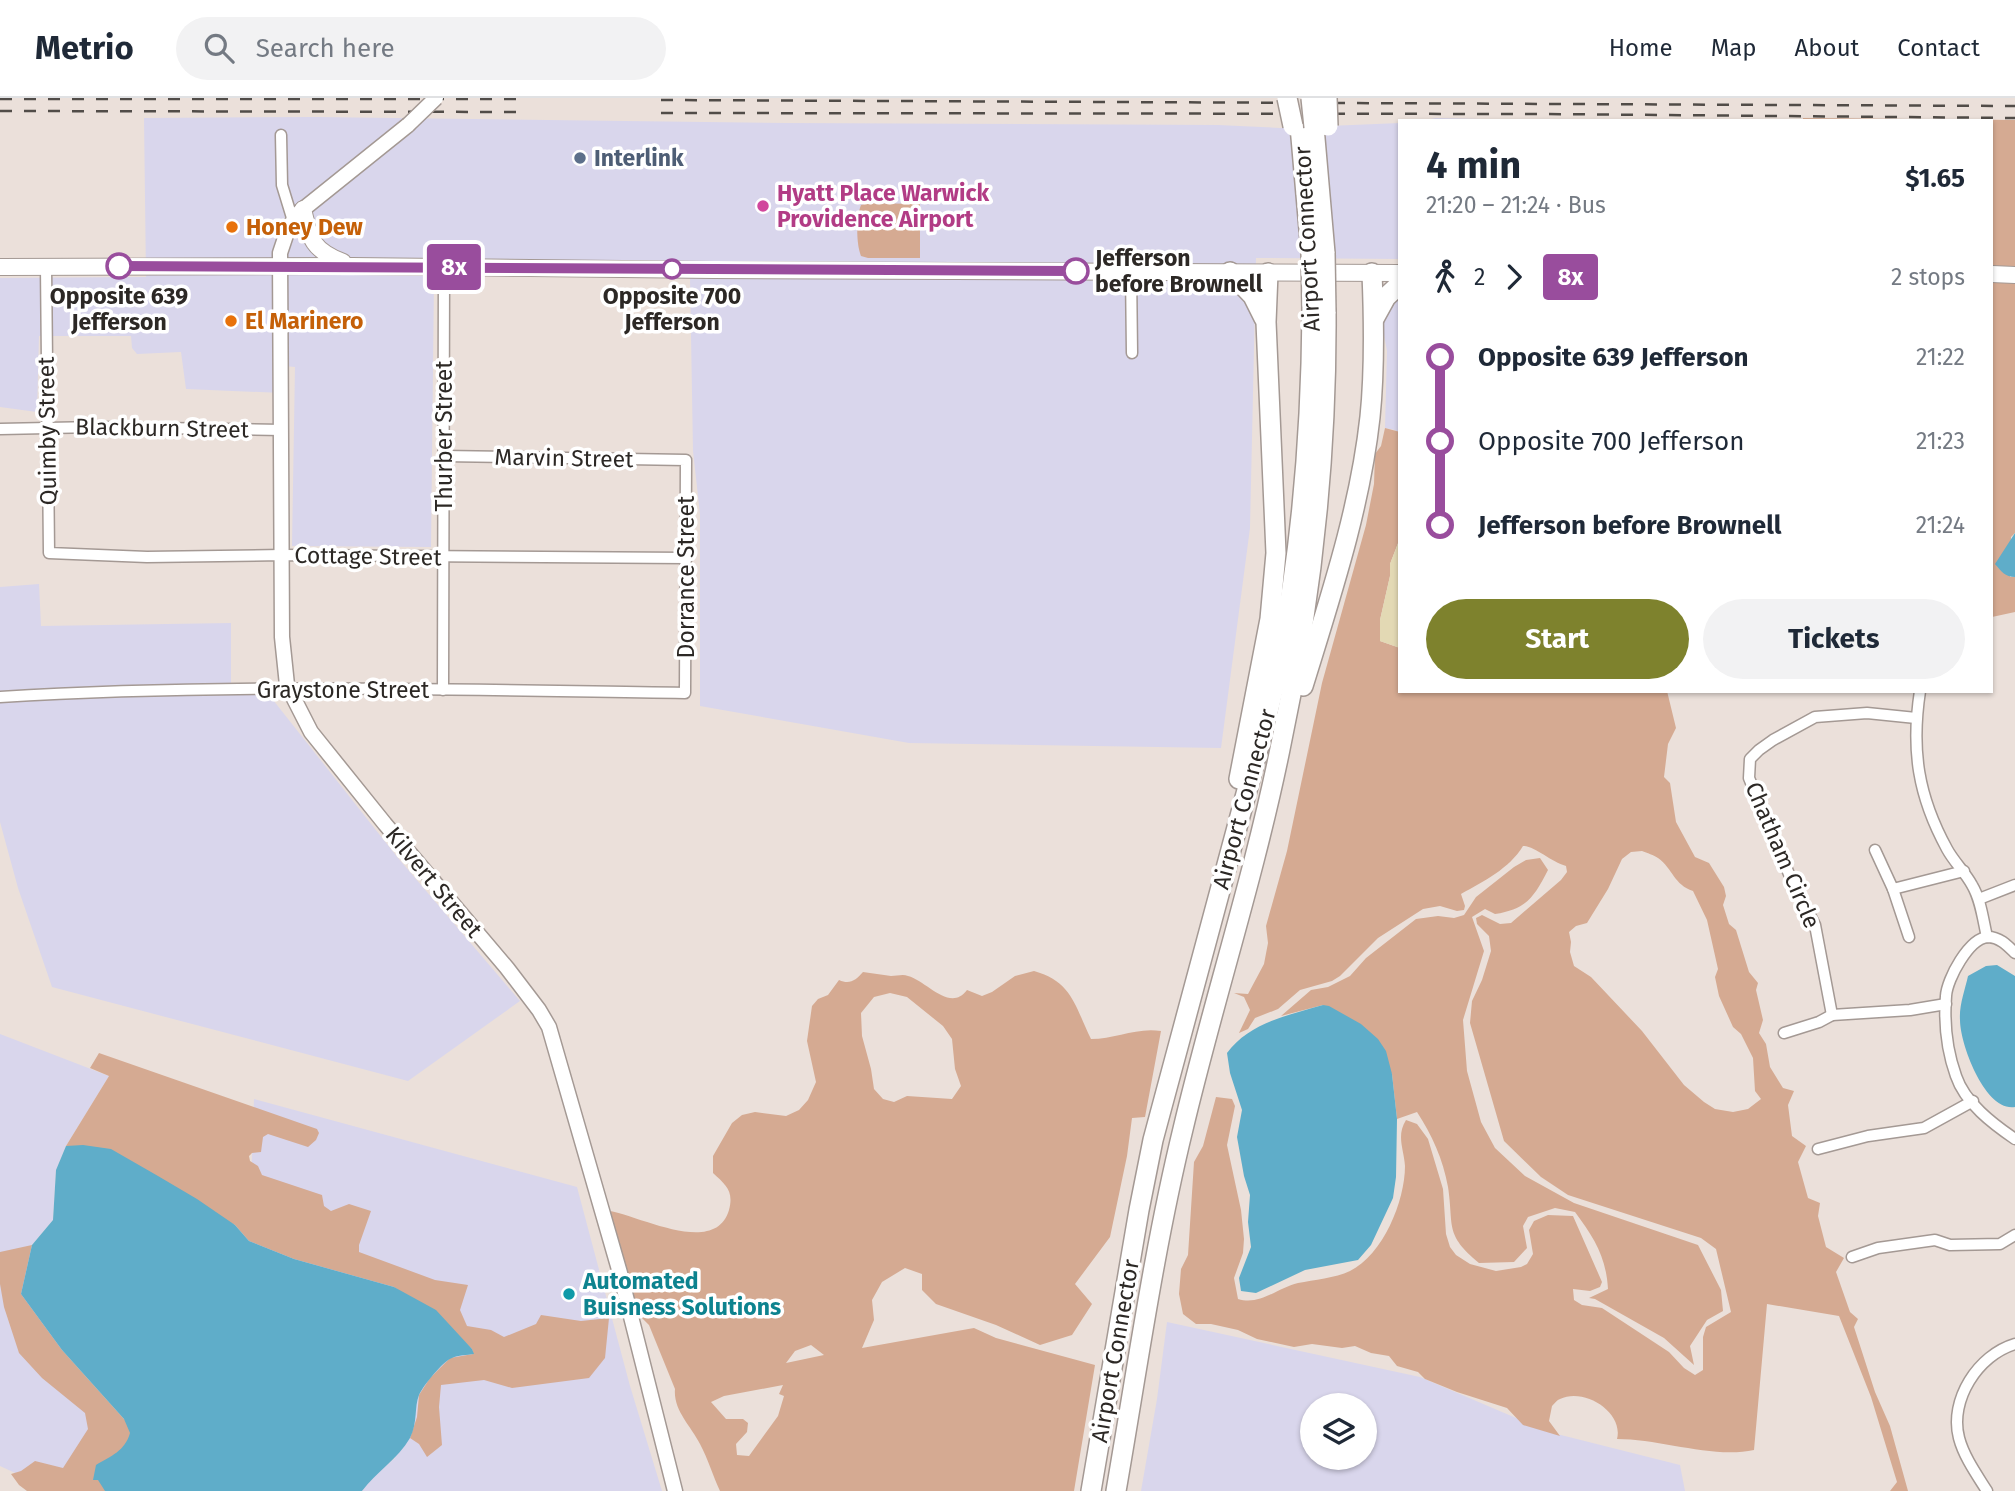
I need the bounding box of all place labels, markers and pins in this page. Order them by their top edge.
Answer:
place label: Interlink [594,144,684,172]
marker: Interlink [572,150,588,166]
place label: Hyatt Place Warwick Providence Airport [777,179,989,233]
marker: Hyatt Place Warwick Providence Airport [755,198,771,214]
place label: Honey Dew [246,213,364,241]
marker: Honey Dew [224,219,240,235]
place label: Jefferson before Brownell [1094,244,1263,298]
marker: Opposite 639 Jefferson [106,253,132,279]
marker: Jefferson before Brownell [1063,258,1089,284]
marker: Opposite 700 Jefferson [662,259,682,279]
place label: Opposite 639 Jefferson [50,282,188,336]
place label: Opposite 700 Jefferson [603,282,741,336]
place label: El Marinero [245,307,364,335]
marker: El Marinero [223,313,239,329]
place label: Automated Buisness Solutions [582,1267,781,1321]
marker: Automated Buisness Solutions [561,1286,577,1302]

